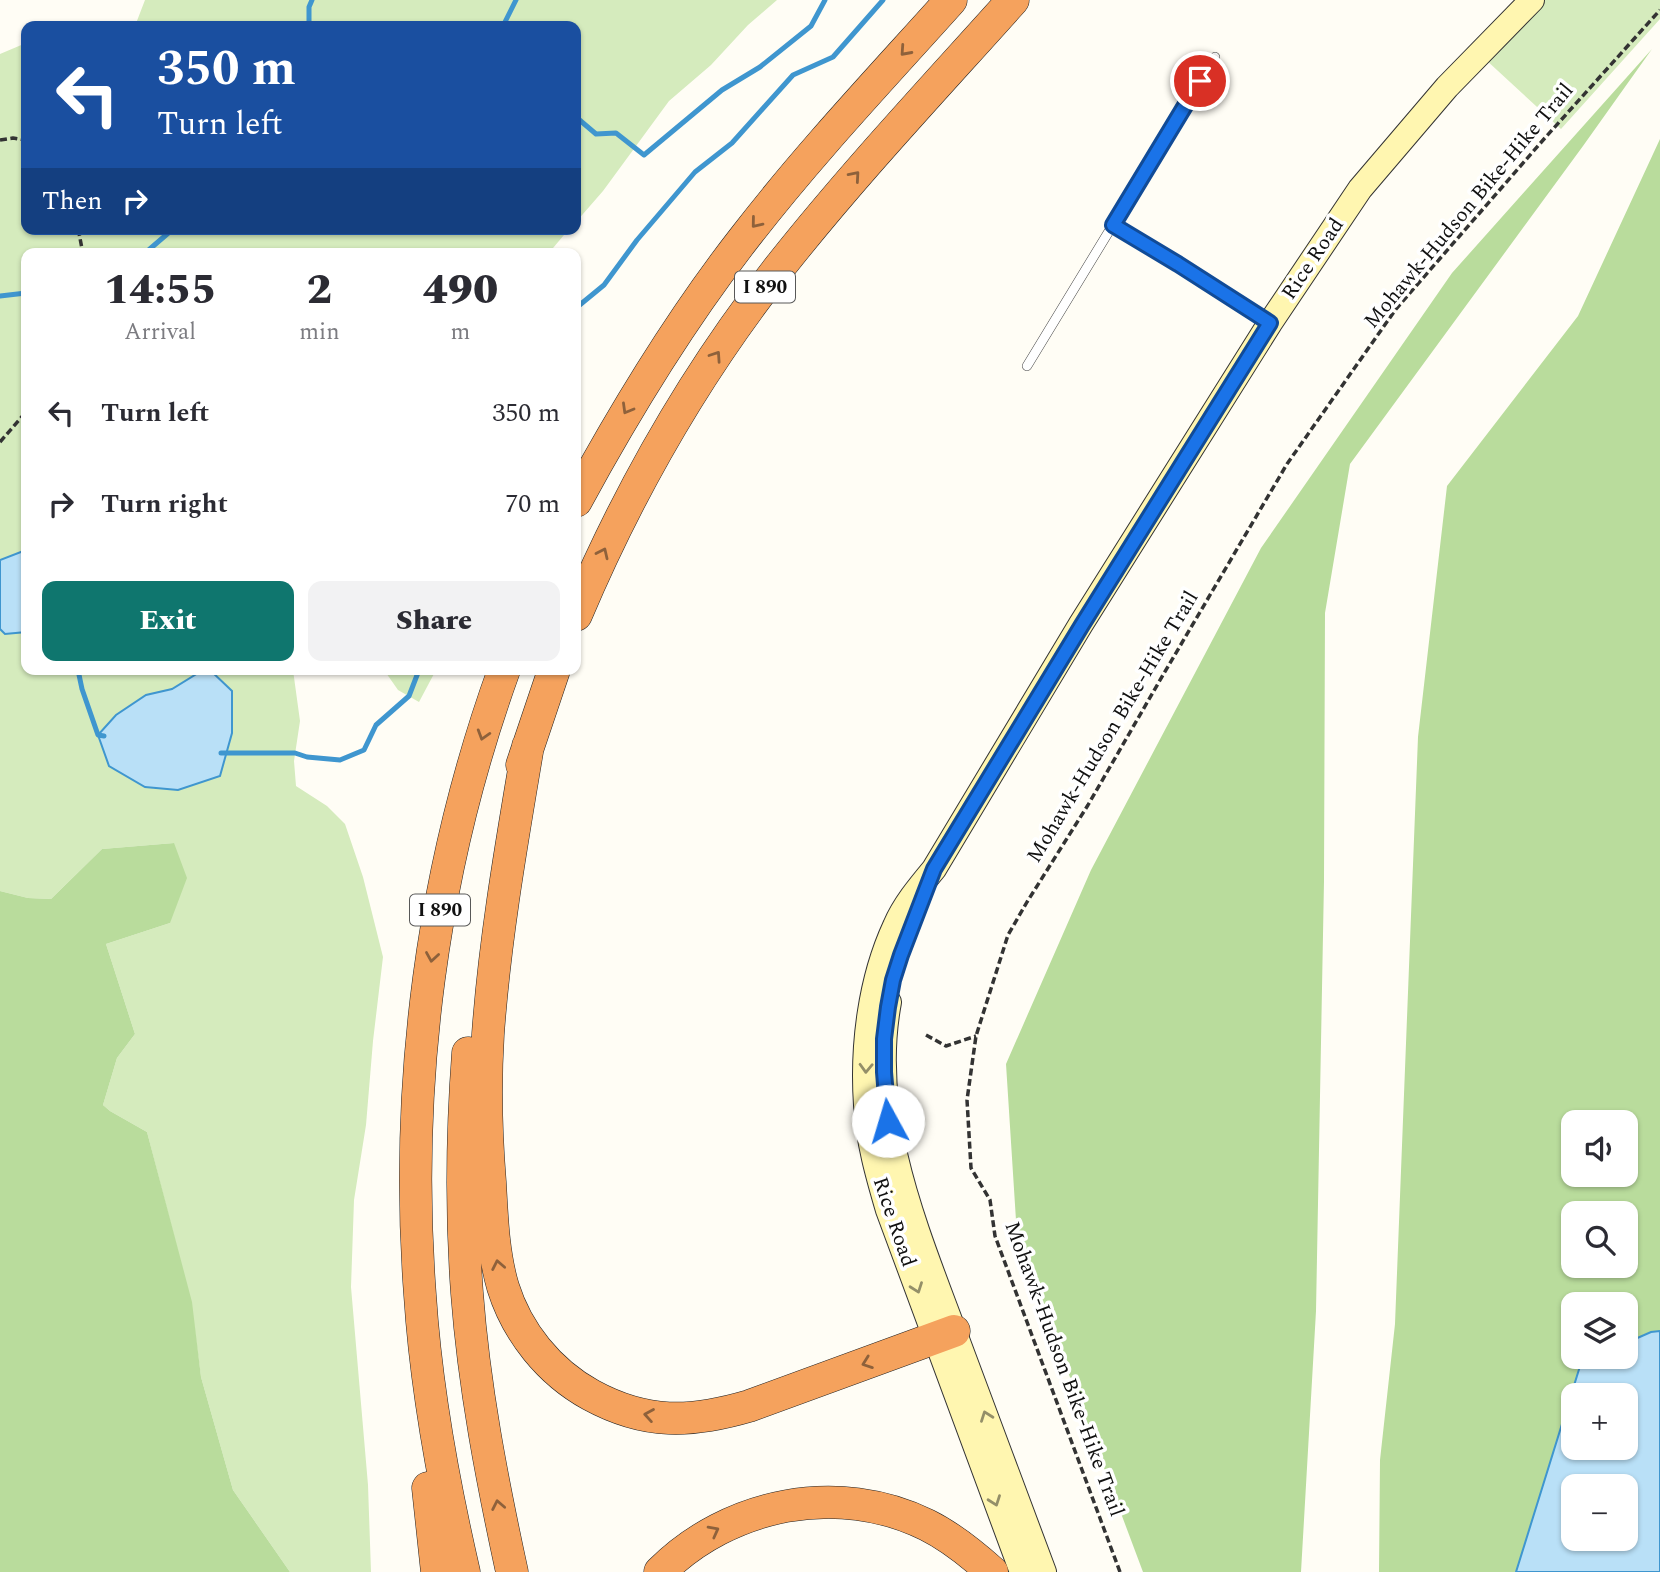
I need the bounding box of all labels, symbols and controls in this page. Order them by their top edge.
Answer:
text: 350 m [157,32,296,107]
one-way arrow [901,43,914,56]
icon: left [42,49,133,140]
pin [1170,51,1230,111]
icon: arrive [1181,62,1219,100]
street label: Mohawk-Hudson Bike-Hike Trail [1356,76,1582,336]
text: Turn left [157,100,283,149]
one-way arrow [847,172,859,185]
text: Then [42,181,102,221]
icon: right [116,182,154,220]
street label: Rice Road [1274,211,1352,307]
one-way arrow [752,215,765,227]
text: 14:55 [104,259,216,322]
text: 2 [307,259,332,322]
text: 490 [422,259,498,322]
road number: I 890 [735,272,795,302]
text: Arrival [124,315,196,350]
text: min [299,315,340,350]
text: m [450,315,470,350]
one-way arrow [708,350,721,363]
text: Turn left [101,393,209,433]
text: 350 m [492,393,560,433]
icon: left [42,394,80,432]
one-way arrow [622,402,635,415]
text: Turn right [101,484,228,524]
text: 70 m [505,484,560,524]
icon: right [42,485,80,523]
one-way arrow [595,548,609,560]
button: Exit [42,581,294,661]
button: Share [308,581,560,661]
street label: Mohawk-Hudson Bike-Hike Trail [1019,585,1207,869]
one-way arrow [477,728,491,741]
road number: I 890 [410,894,470,926]
one-way arrow [425,951,440,962]
one-way arrow [858,1063,873,1074]
position arrow [851,1084,925,1158]
map controls [1561,1110,1638,1551]
button: sound [1561,1110,1638,1187]
street label: Rice Road [864,1173,924,1271]
button: search [1561,1201,1638,1278]
street label: Mohawk-Hudson Bike-Hike Trail [996,1217,1132,1521]
one-way arrow [492,1259,507,1271]
one-way arrow [908,1281,922,1293]
button: layers [1561,1292,1638,1369]
one-way arrow [862,1355,874,1369]
button: + [1561,1383,1638,1460]
one-way arrow [643,1409,655,1424]
one-way arrow [980,1411,994,1423]
button: − [1561,1474,1638,1551]
one-way arrow [987,1495,1001,1507]
one-way arrow [492,1499,507,1511]
one-way arrow [707,1526,719,1540]

